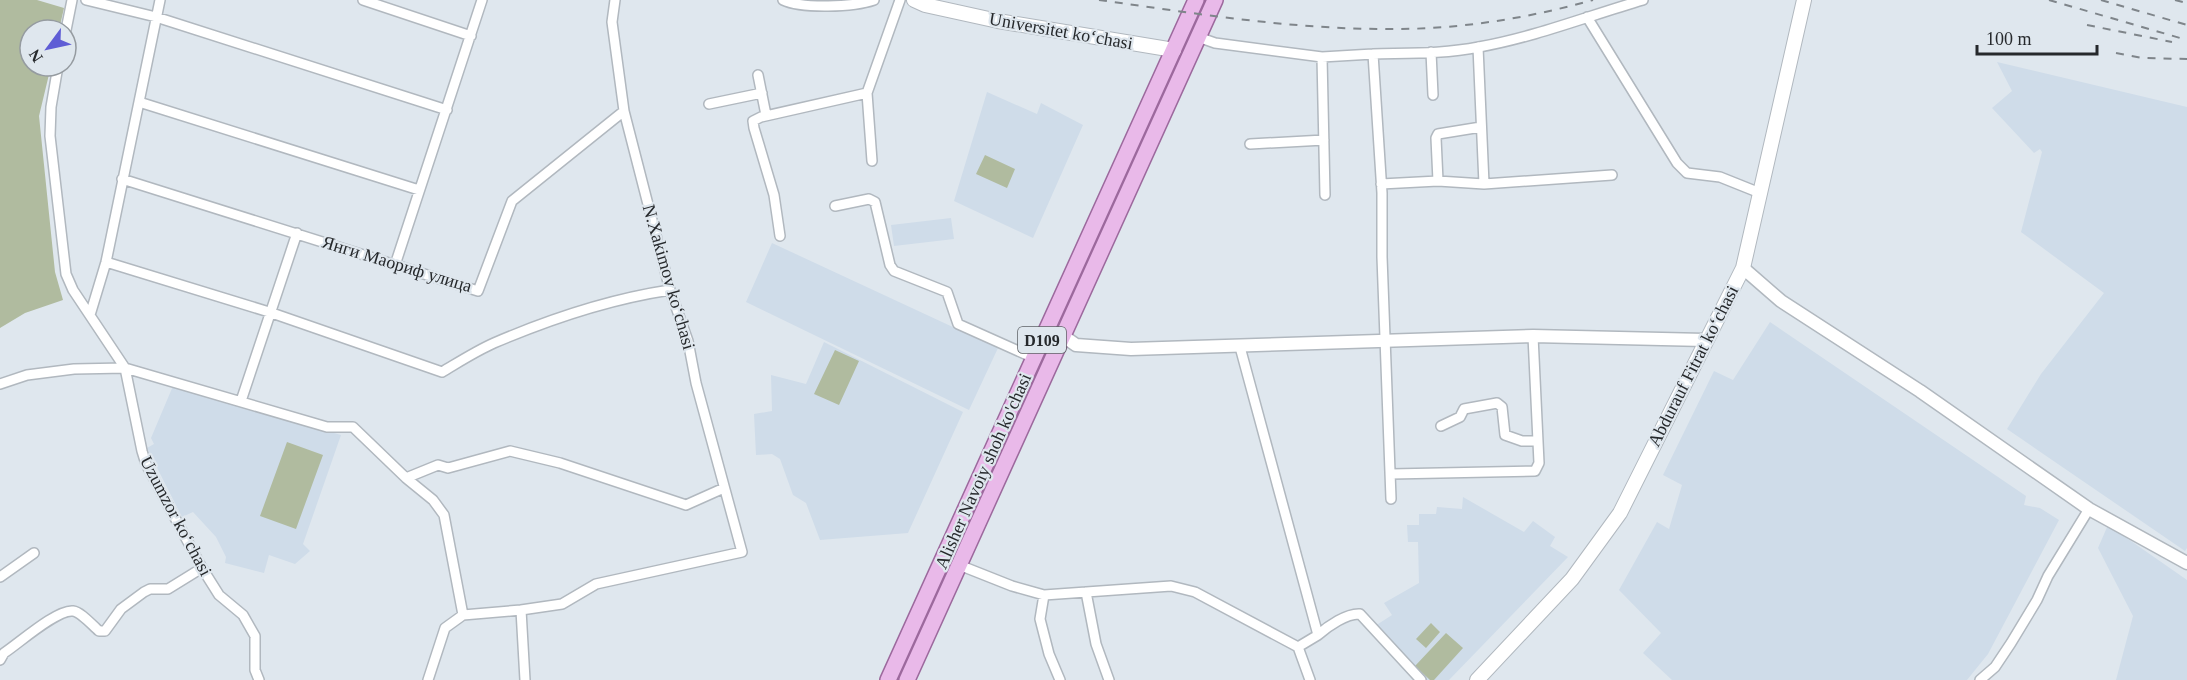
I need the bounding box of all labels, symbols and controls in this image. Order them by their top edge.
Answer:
street label: Universitet kо‘chasi [988,9,1134,53]
north arrow [18,18,78,78]
scale bar [1977,18,2097,56]
text: 100 m [1986,29,2032,49]
text: N [25,46,46,65]
street label: N.Xakimov koʻchasi [639,202,699,352]
street label: Янги Маориф улица [320,232,474,296]
street label: Abdurauf Fitrat koʻchasi [1644,282,1742,450]
road number: D109 [1018,327,1066,353]
street label: Alisher Navoiy shoh ko'chasi [931,370,1035,572]
street label: Uzumzor koʻchasi [136,453,216,579]

